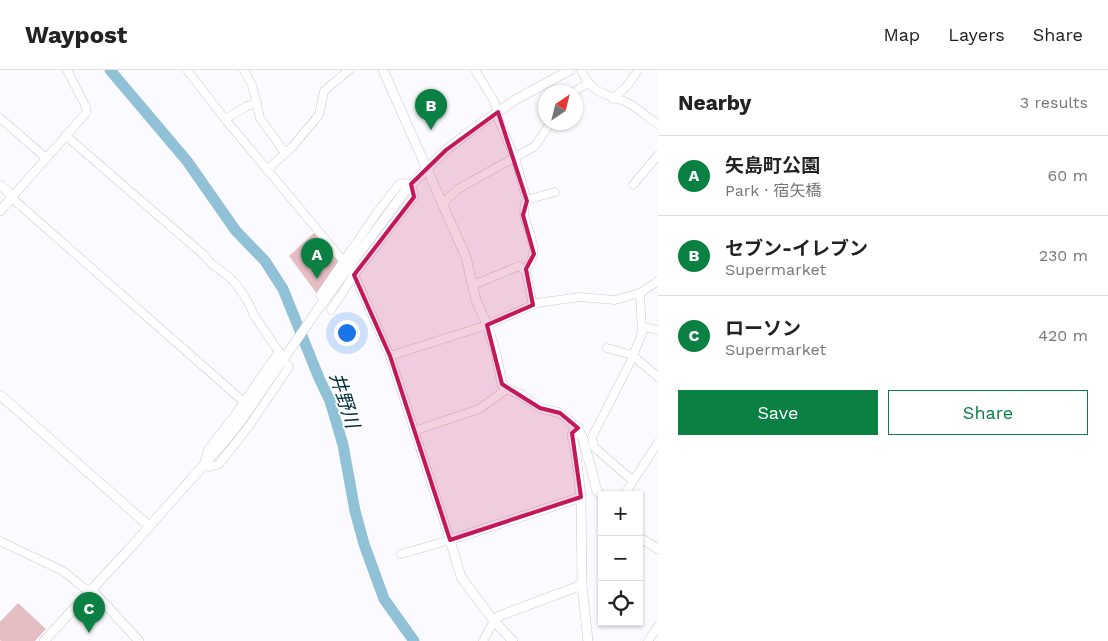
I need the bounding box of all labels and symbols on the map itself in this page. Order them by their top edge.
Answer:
north arrow [538,85,583,130]
pin: B [415,89,447,130]
pin: A [301,238,333,279]
your location [334,320,360,346]
water label: 井野川 [325,369,365,433]
pin: C [73,592,105,633]

